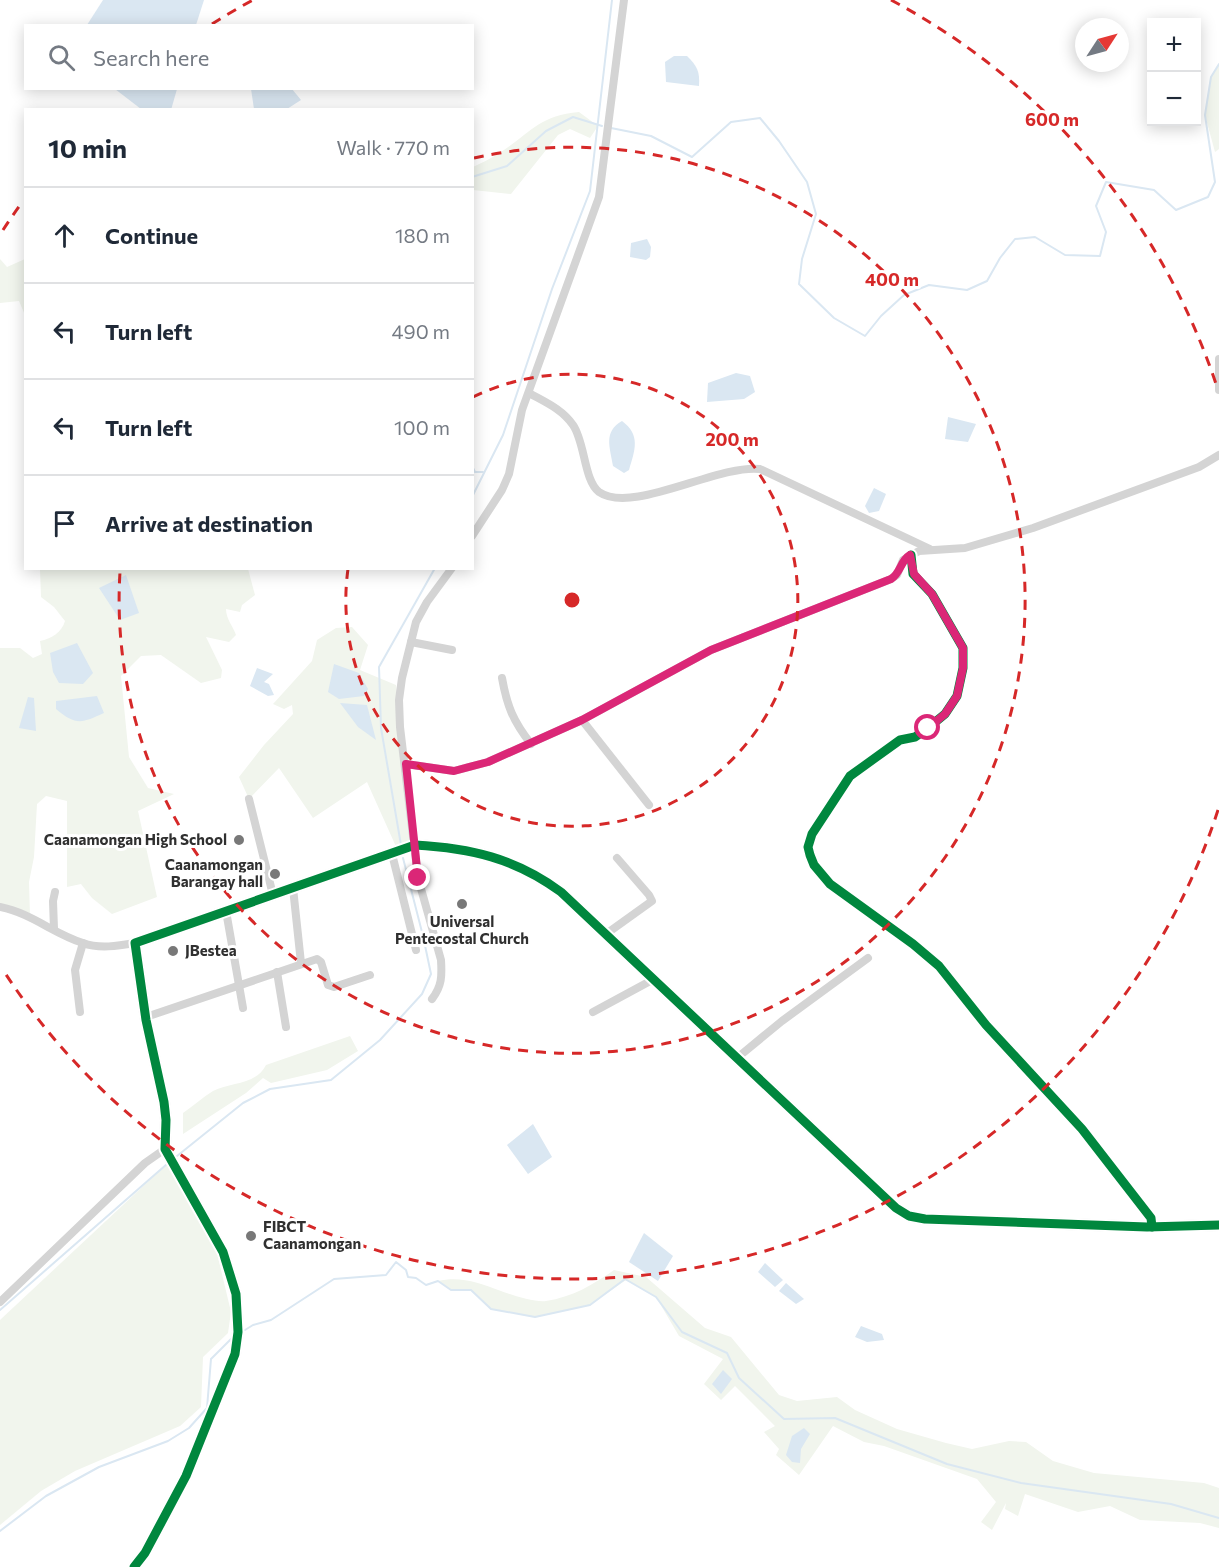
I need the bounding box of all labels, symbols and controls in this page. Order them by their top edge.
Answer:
north arrow [1075,18,1129,72]
map controls [1147,18,1201,126]
button: + [1147,18,1201,72]
search box [24,24,474,90]
icon: search [45,41,78,74]
text: Search here [93,44,209,71]
button: − [1147,72,1201,126]
text: 600 m [1025,108,1079,130]
text: 10 min [48,132,127,163]
text: Walk · 770 m [336,135,450,159]
icon: ahead [48,219,81,252]
text: Continue [105,222,198,249]
text: 180 m [395,223,450,247]
text: 400 m [865,268,919,290]
icon: left [48,315,81,348]
text: Turn left [105,318,192,345]
text: 490 m [392,319,450,343]
icon: left [48,411,81,444]
text: Turn left [105,414,192,441]
text: 100 m [394,415,450,439]
text: 200 m [705,428,759,450]
icon: arrive [48,507,81,540]
text: Arrive at destination [105,510,313,537]
centre of rings [562,590,582,610]
route start [914,714,940,740]
place label: Caanamongan High School [44,830,227,848]
marker: Caanamongan High School [232,833,246,847]
place label: Caanamongan Barangay hall [165,855,263,890]
route end [404,864,430,890]
marker: Caanamongan Barangay hall [268,867,282,881]
marker: Universal Pentecostal Church [455,897,469,911]
place label: Universal Pentecostal Church [395,912,529,947]
place label: JBestea [185,941,237,959]
marker: JBestea [166,944,180,958]
place label: FIBCT Caanamongan [263,1217,361,1252]
marker: FIBCT Caanamongan [244,1229,258,1243]

